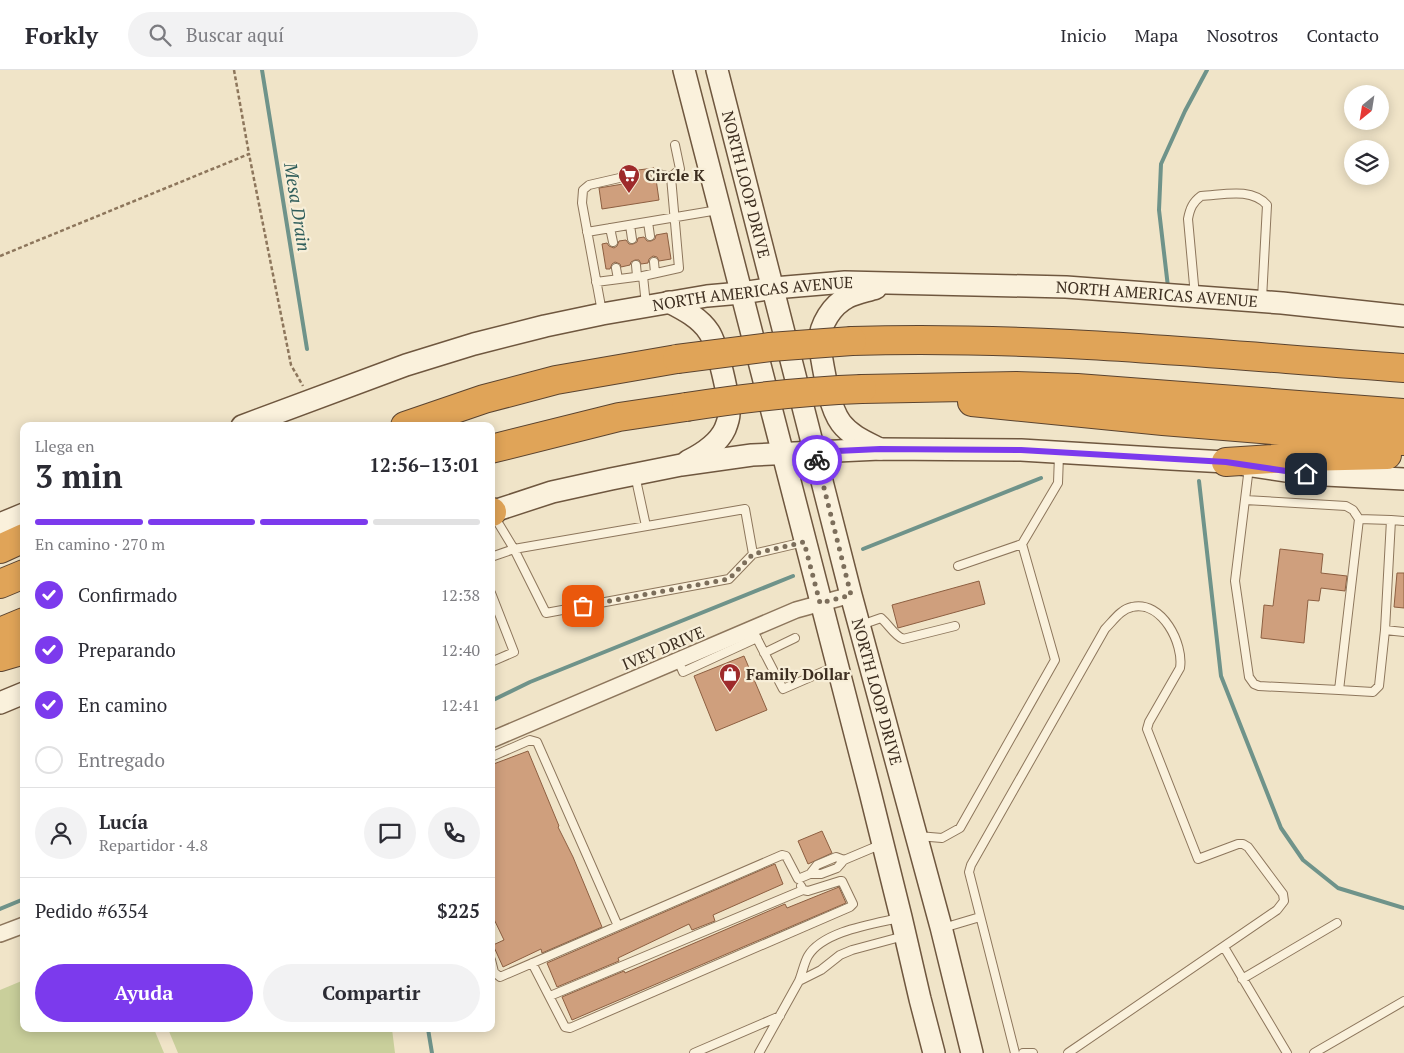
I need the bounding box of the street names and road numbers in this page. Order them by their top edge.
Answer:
street label: NORTH LOOP DRIVE [717,108,776,260]
street label: NORTH AMERICAS AVENUE [651,271,854,316]
street label: NORTH AMERICAS AVENUE [1056,276,1259,312]
street label: NORTH LOOP DRIVE [847,616,908,768]
street label: IVEY DRIVE [618,621,708,675]

